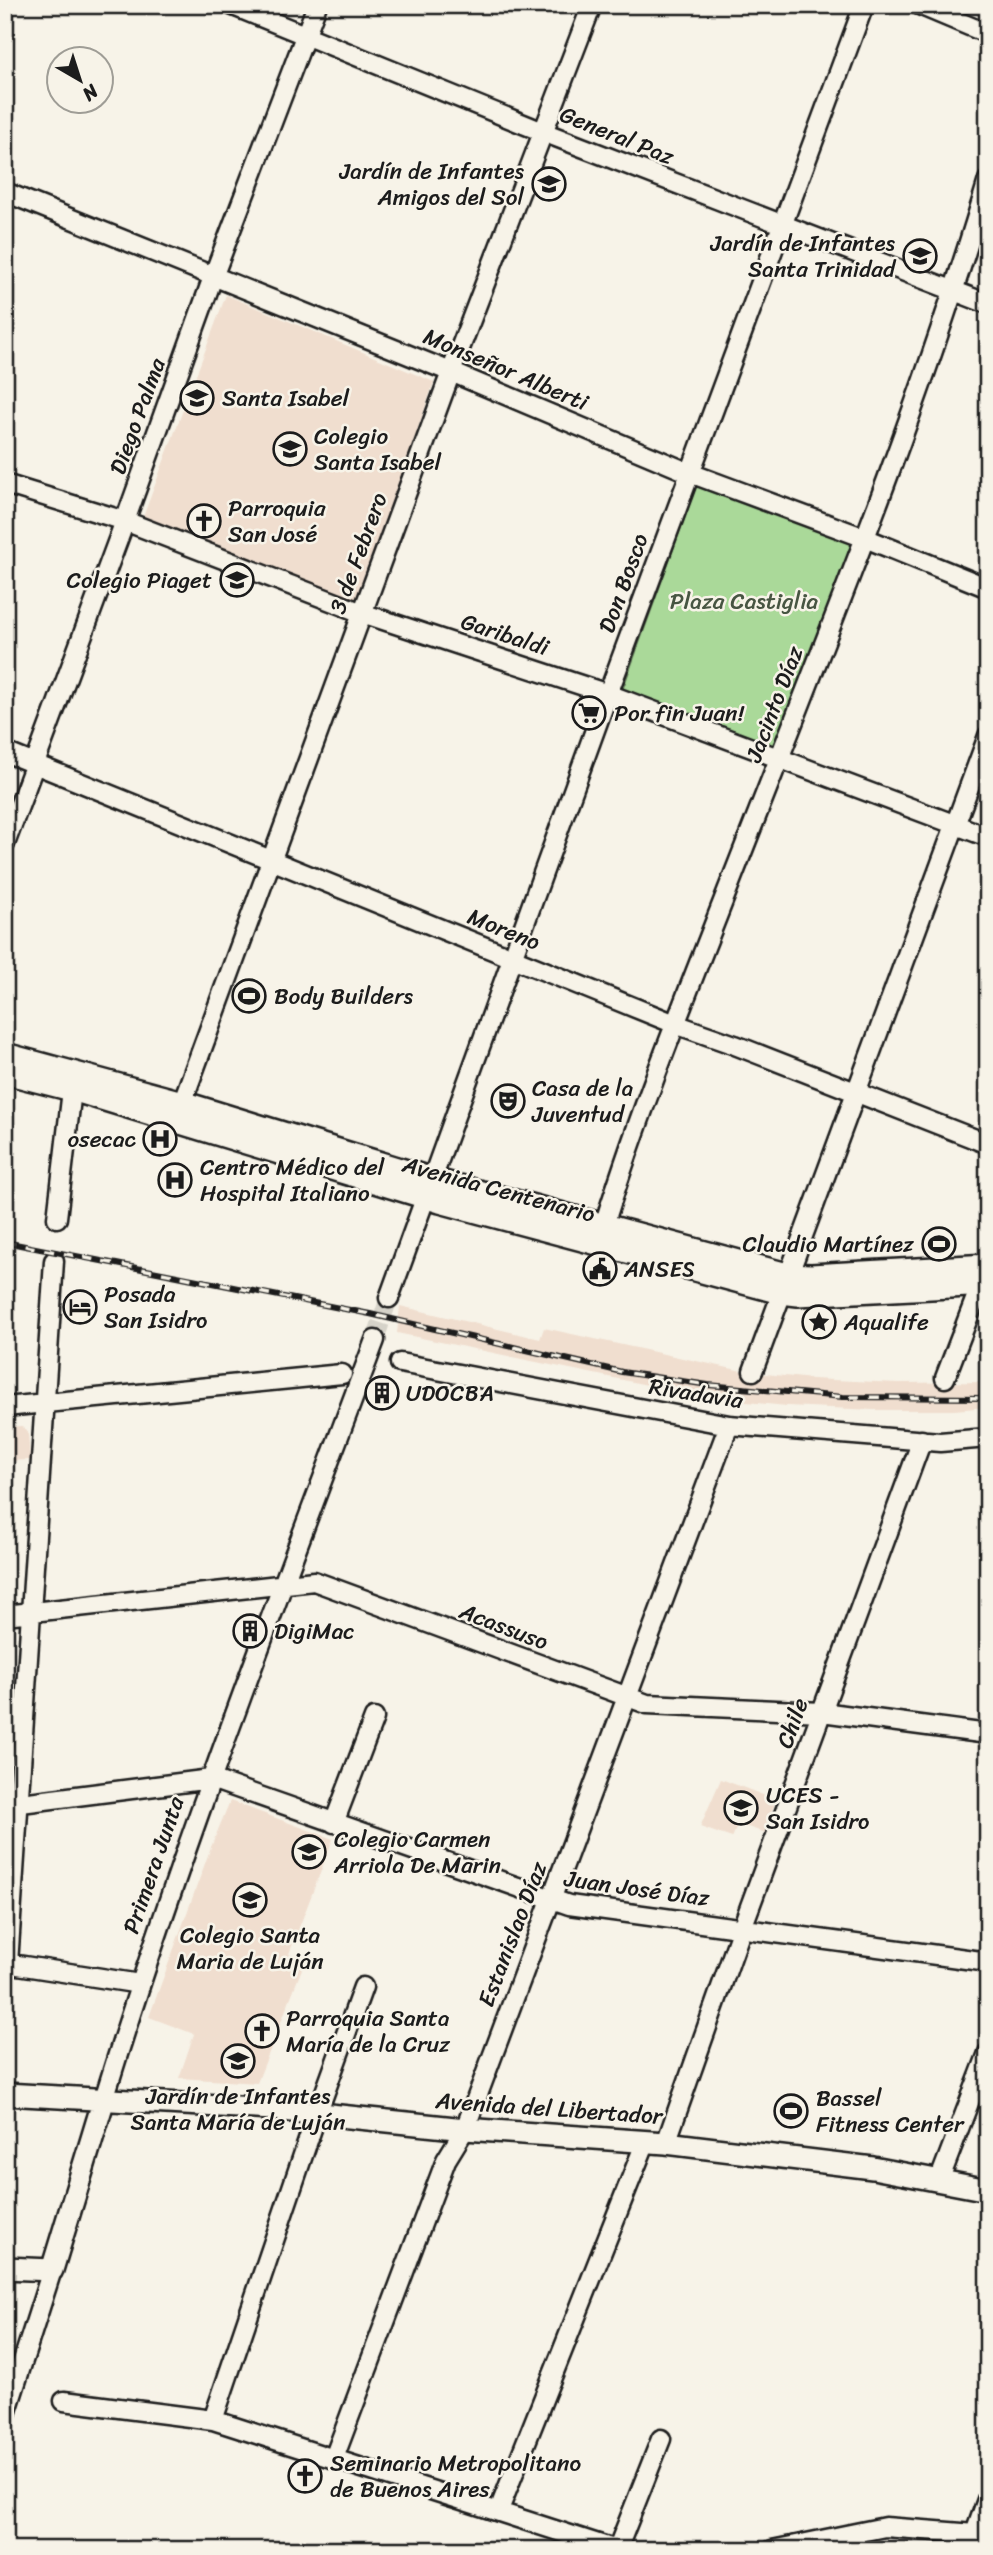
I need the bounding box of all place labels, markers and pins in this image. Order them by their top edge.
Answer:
place label: Jardín de Infantes Amigos del Sol [338,151,525,218]
school or university icon: Jardín de Infantes Amigos del Sol [530,165,568,203]
place label: Jardín de Infantes Santa Trinidad [709,223,897,290]
school or university icon: Jardín de Infantes Santa Trinidad [901,237,939,275]
place label: Santa Isabel [222,378,349,419]
school or university icon: Santa Isabel [178,379,216,417]
place label: Colegio Santa Isabel [314,416,441,483]
school or university icon: Colegio Santa Isabel [271,430,309,468]
place label: Parroquia San José [228,488,326,555]
church icon: Parroquia San José [185,502,223,540]
place label: Colegio Piaget [67,560,212,601]
school or university icon: Colegio Piaget [218,561,256,599]
place label: Por fin Juan! [614,693,746,734]
supermarket icon: Por fin Juan! [570,694,608,732]
place label: Body Builders [274,976,414,1017]
sports icon: Body Builders [230,977,268,1015]
place label: Casa de la Juventud [531,1068,633,1135]
theatre icon: Casa de la Juventud [489,1082,527,1120]
place label: osecac [67,1119,137,1160]
hospital icon: osecac [141,1120,179,1158]
place label: Centro Médico del Hospital Italiano [200,1147,385,1214]
hospital icon: Centro Médico del Hospital Italiano [156,1161,194,1199]
place label: Claudio Martínez [743,1224,914,1265]
sports icon: Claudio Martínez [920,1225,958,1263]
place label: ANSES [623,1249,695,1290]
public building icon: ANSES [581,1250,619,1288]
place label: Posada San Isidro [104,1274,207,1341]
hotel icon: Posada San Isidro [61,1288,99,1326]
place label: Aqualife [843,1302,929,1343]
place icon: Aqualife [800,1303,838,1341]
place label: UDOCBA [406,1373,494,1414]
building icon: UDOCBA [363,1374,401,1412]
place label: DigiMac [274,1611,355,1652]
building icon: DigiMac [231,1612,269,1650]
place label: UCES - San Isidro [766,1775,869,1842]
school or university icon: UCES - San Isidro [722,1789,760,1827]
place label: Colegio Carmen Arriola De Marin [333,1819,501,1886]
school or university icon: Colegio Carmen Arriola De Marin [290,1833,328,1871]
school or university icon: Colegio Santa Maria de Luján [231,1881,269,1919]
place label: Colegio Santa Maria de Luján [176,1915,324,1982]
place label: Parroquia Santa María de la Cruz [286,1998,451,2065]
church icon: Parroquia Santa María de la Cruz [243,2012,281,2050]
school or university icon: Jardín de Infantes Santa María de Luján [219,2042,257,2080]
place label: Jardín de Infantes Santa María de Luján [131,2076,346,2143]
place label: Bassel Fitness Center [816,2078,965,2145]
sports icon: Bassel Fitness Center [772,2092,810,2130]
place label: Seminario Metropolitano de Buenos Aires [330,2443,581,2510]
church icon: Seminario Metropolitano de Buenos Aires [286,2457,324,2495]

